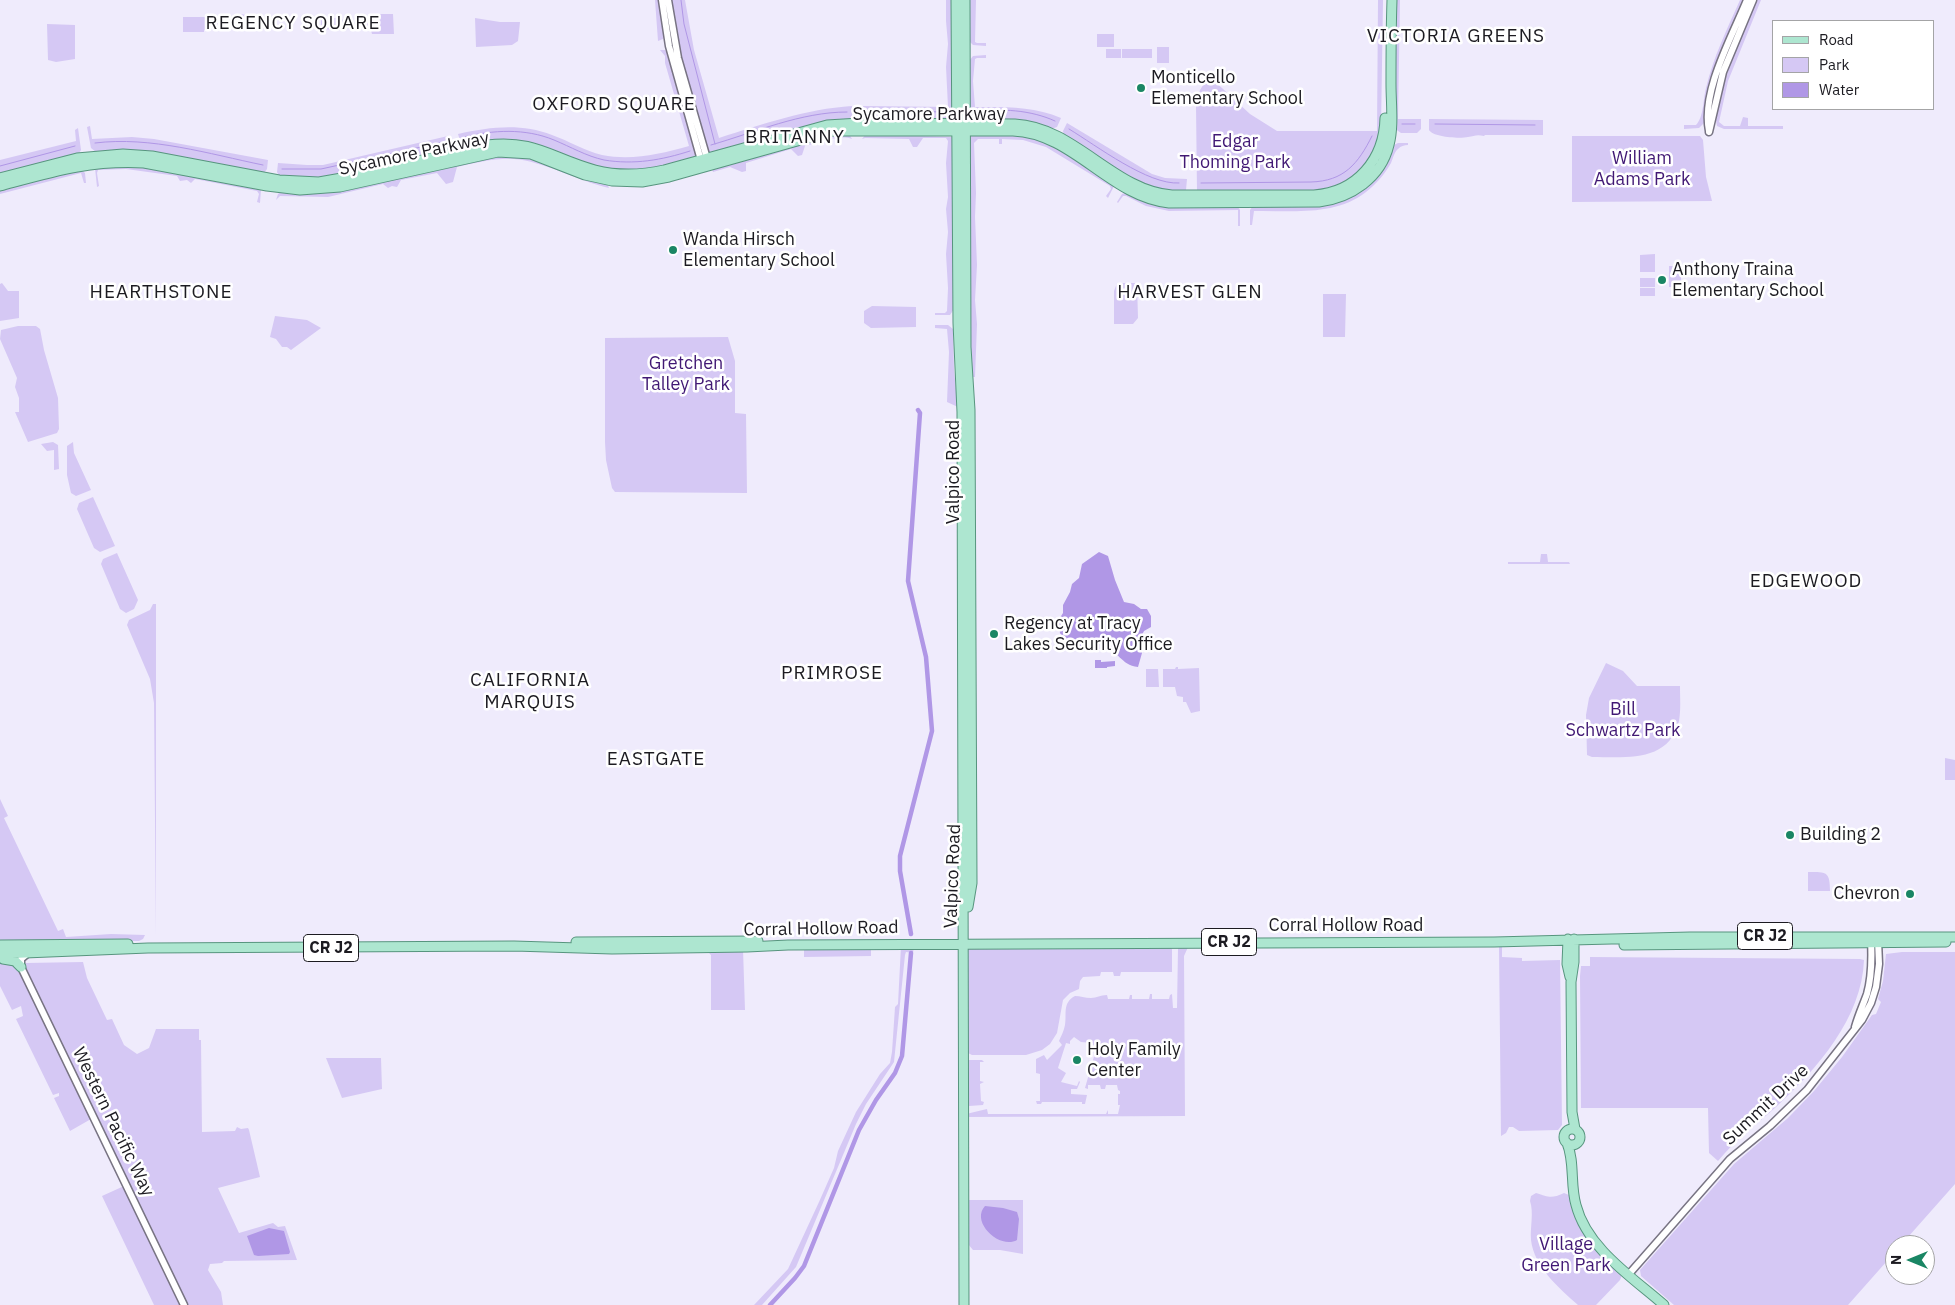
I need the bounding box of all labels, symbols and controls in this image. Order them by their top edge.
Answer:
district label: REGENCY SQUARE [204,13,382,35]
legend [1772,20,1935,110]
district label: VICTORIA GREENS [1365,26,1547,48]
text: Road [1819,30,1854,49]
text: Park [1819,55,1849,74]
place label: Monticello Elementary School [1151,67,1303,110]
text: Water [1819,80,1859,99]
marker: Monticello Elementary School [1135,82,1147,94]
district label: OXFORD SQUARE [531,94,697,116]
street label: Sycamore Parkway [852,104,1006,126]
district label: BRITANNY [744,127,846,149]
street label: Sycamore Parkway [337,128,491,180]
park label: Edgar Thoming Park [1179,131,1291,173]
park label: William Adams Park [1594,148,1690,190]
place label: Wanda Hirsch Elementary School [683,229,835,272]
marker: Wanda Hirsch Elementary School [667,244,679,256]
place label: Anthony Traina Elementary School [1672,259,1824,302]
marker: Anthony Traina Elementary School [1656,274,1668,286]
district label: HEARTHSTONE [88,282,234,304]
district label: HARVEST GLEN [1116,282,1264,304]
park label: Gretchen Talley Park [642,353,730,396]
street label: Valpico Road [943,420,965,524]
district label: EDGEWOOD [1749,571,1863,593]
place label: Regency at Tracy Lakes Security Office [1004,613,1173,656]
marker: Regency at Tracy Lakes Security Office [988,628,1000,640]
district label: PRIMROSE [780,663,884,685]
district label: CALIFORNIA MARQUIS [469,670,591,714]
park label: Bill Schwartz Park [1566,699,1680,742]
district label: EASTGATE [606,749,706,771]
street label: Valpico Road [940,823,966,929]
place label: Building 2 [1800,824,1881,846]
marker: Building 2 [1784,829,1796,841]
place label: Chevron [1833,883,1900,905]
marker: Chevron [1904,888,1916,900]
street label: Corral Hollow Road [1268,915,1424,937]
street label: Corral Hollow Road [743,917,899,941]
road number: CR J2 [1738,922,1792,949]
road number: CR J2 [1202,929,1256,956]
road number: CR J2 [304,934,358,961]
place label: Holy Family Center [1087,1039,1181,1082]
street label: Western Pacific Way [68,1044,158,1200]
marker: Holy Family Center [1071,1054,1083,1066]
street label: Summit Drive [1719,1060,1813,1150]
park label: Village Green Park [1521,1234,1611,1276]
north arrow [1885,1235,1935,1285]
text: N [1887,1255,1905,1265]

